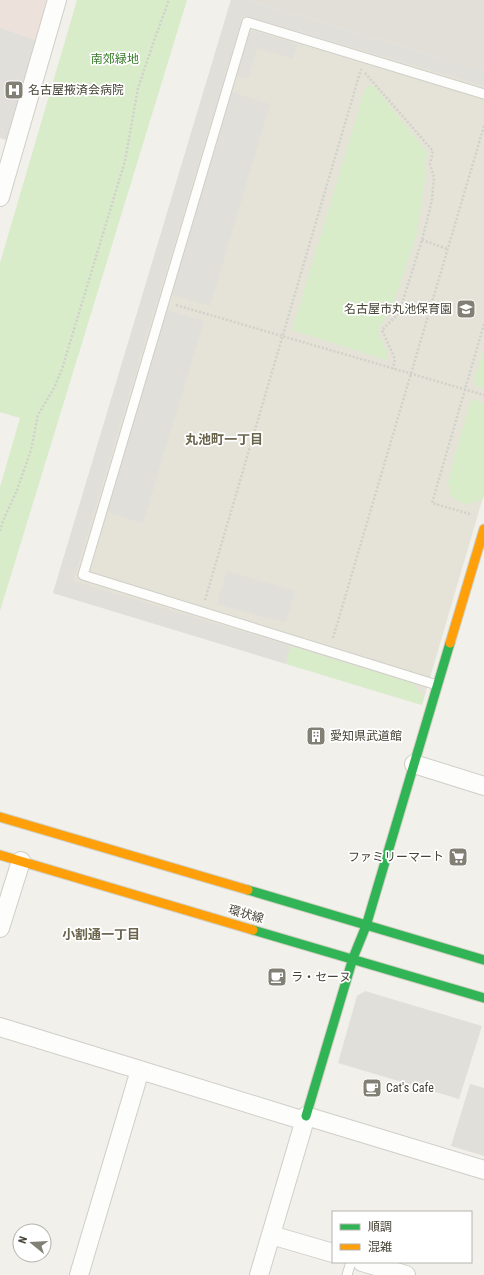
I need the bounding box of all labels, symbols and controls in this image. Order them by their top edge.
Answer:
park label: 南郊緑地 [91,52,139,66]
hospital icon: 名古屋掖済会病院 [3,79,25,101]
place label: 名古屋掖済会病院 [28,83,124,97]
school or university icon: 名古屋市丸池保育園 [455,298,477,320]
place label: 名古屋市丸池保育園 [344,302,452,316]
district label: 丸池町一丁目 [185,432,263,447]
building icon: 愛知県武道館 [305,725,327,747]
place label: 愛知県武道館 [330,729,402,743]
supermarket icon: ファミリーマート [447,846,469,868]
place label: ファミリーマート [348,850,444,864]
street label: 環状線 [227,902,265,926]
district label: 小割通一丁目 [62,927,140,942]
cafe icon: ラ・セーヌ [266,966,288,988]
place label: ラ・セーヌ [291,970,351,984]
cafe icon: Cat's Cafe [361,1077,383,1099]
place label: Cat's Cafe [386,1081,434,1095]
legend [332,1211,472,1263]
text: 順調 [368,1220,392,1234]
north arrow [12,1223,52,1263]
text: N [16,1235,30,1245]
text: 混雑 [368,1240,392,1254]

